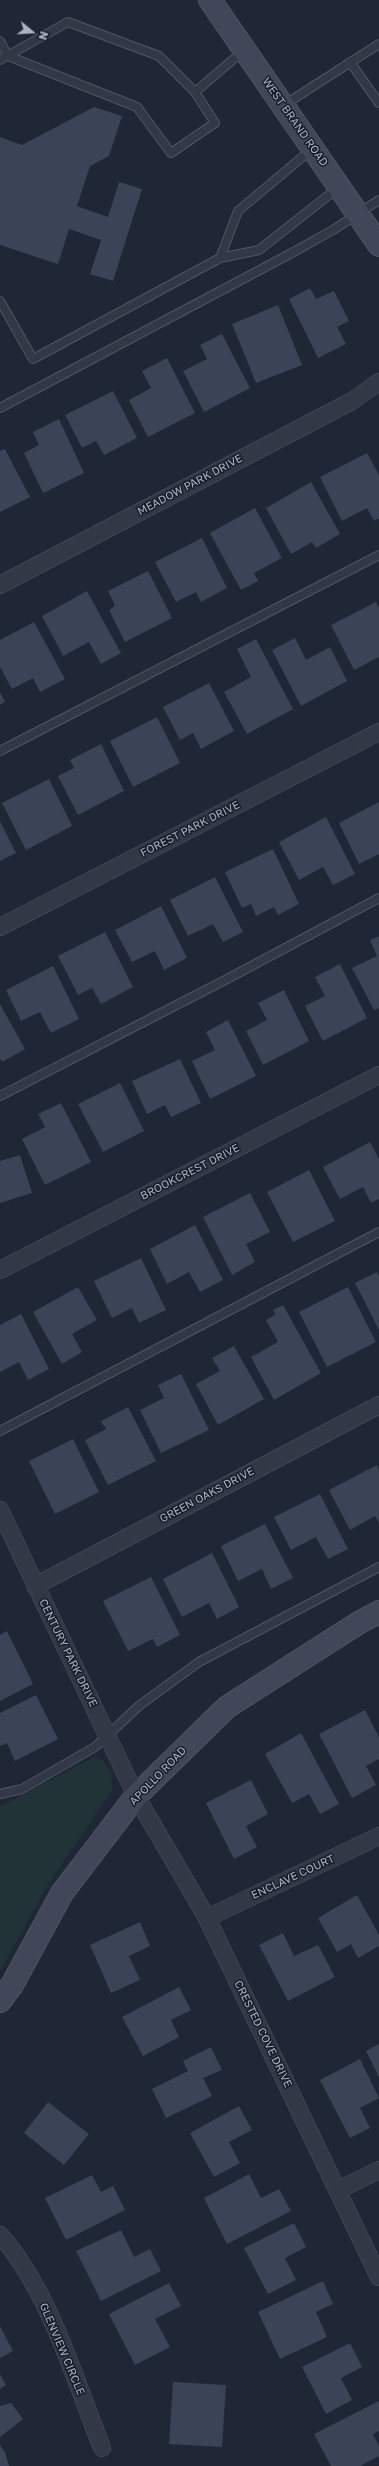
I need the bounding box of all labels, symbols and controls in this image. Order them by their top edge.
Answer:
north arrow [12,12,52,52]
text: N [36,30,51,42]
street label: WEST BRAND ROAD [259,75,331,169]
street label: MEADOW PARK DRIVE [135,452,245,518]
street label: FOREST PARK DRIVE [138,798,242,860]
street label: BROOKCREST DRIVE [138,1141,242,1203]
street label: GREEN OAKS DRIVE [158,1465,256,1525]
street label: CENTURY PARK DRIVE [36,1597,100,1709]
street label: APOLLO ROAD [127,1744,189,1808]
street label: ENCLAVE COURT [249,1852,337,1902]
street label: CRESTED COVE DRIVE [231,1978,295,2090]
street label: GLENVIEW CIRCLE [37,2301,87,2397]

